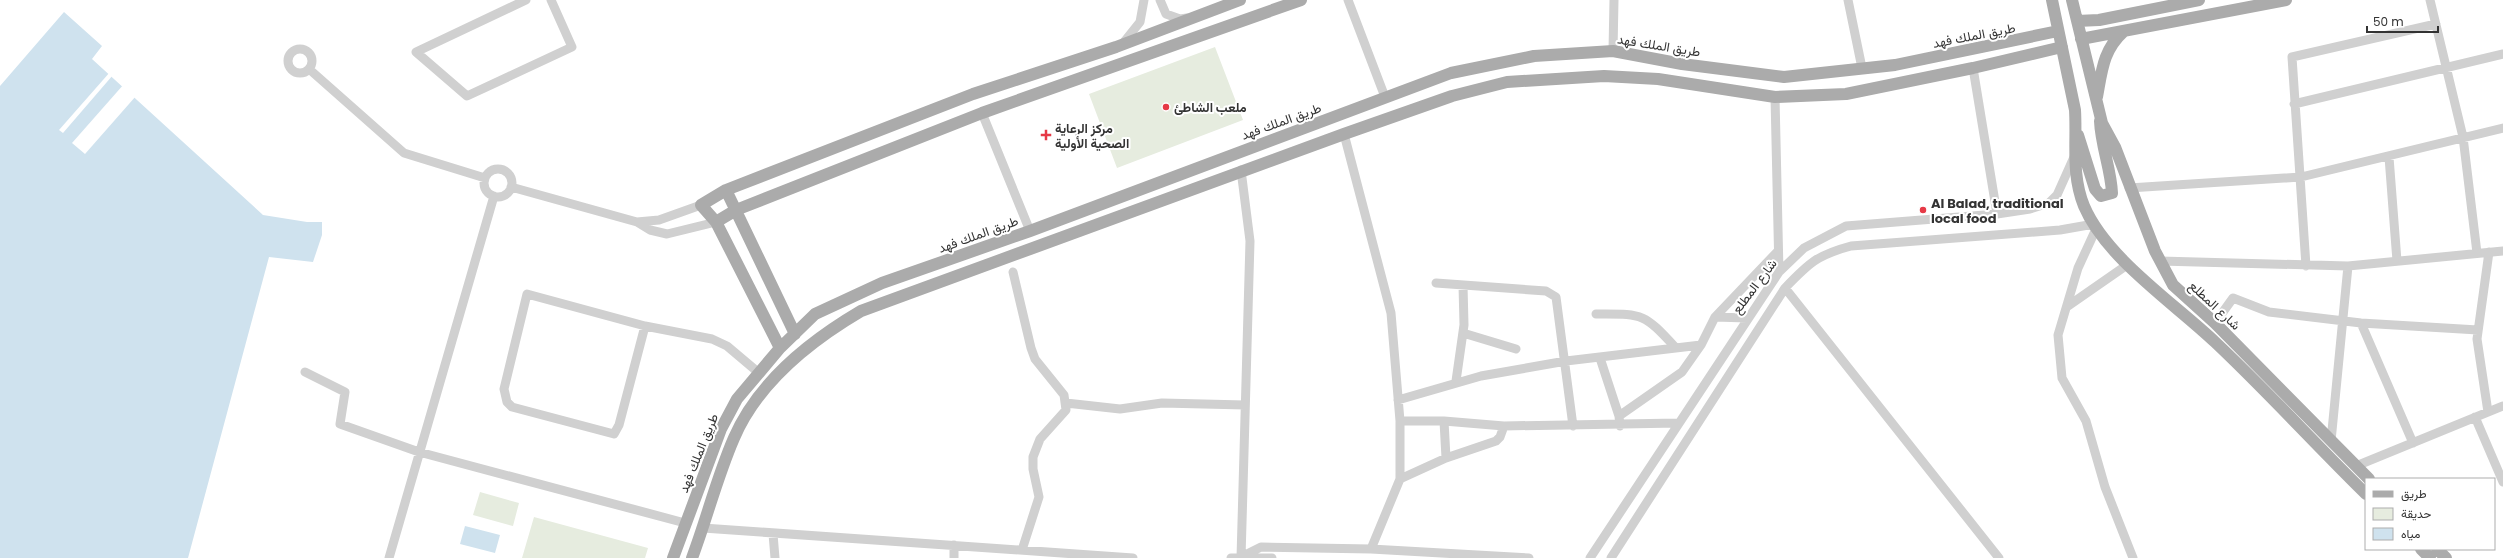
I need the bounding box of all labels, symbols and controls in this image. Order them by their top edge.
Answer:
scale bar [2367,8,2438,34]
text: 50 m [2373,13,2404,30]
street label: طريق الملك فهد [1931,18,2017,53]
street label: طريق الملك فهد [1616,30,1702,61]
place label: ملعب الشاطئ [1174,98,1247,117]
street label: طريق الملك فهد [1238,98,1324,145]
marker: ملعب الشاطئ [1161,102,1171,112]
place label: مركز الرعاية الصحية الأولية [1055,119,1129,153]
marker: مركز الرعاية الصحية الأولية [1040,129,1052,141]
place label: Al Balad, traditional local food [1931,194,2064,228]
marker: Al Balad, traditional local food [1918,205,1928,215]
street label: طريق الملك فهد [935,211,1021,258]
street label: شارع المطلع [1727,255,1781,318]
street label: شارع المطلع [2185,276,2245,334]
street label: طريق الملك فهد [674,411,723,496]
legend [2365,478,2495,550]
text: طريق [2401,485,2427,502]
text: حديقة [2401,505,2431,522]
text: مياه [2401,525,2420,542]

